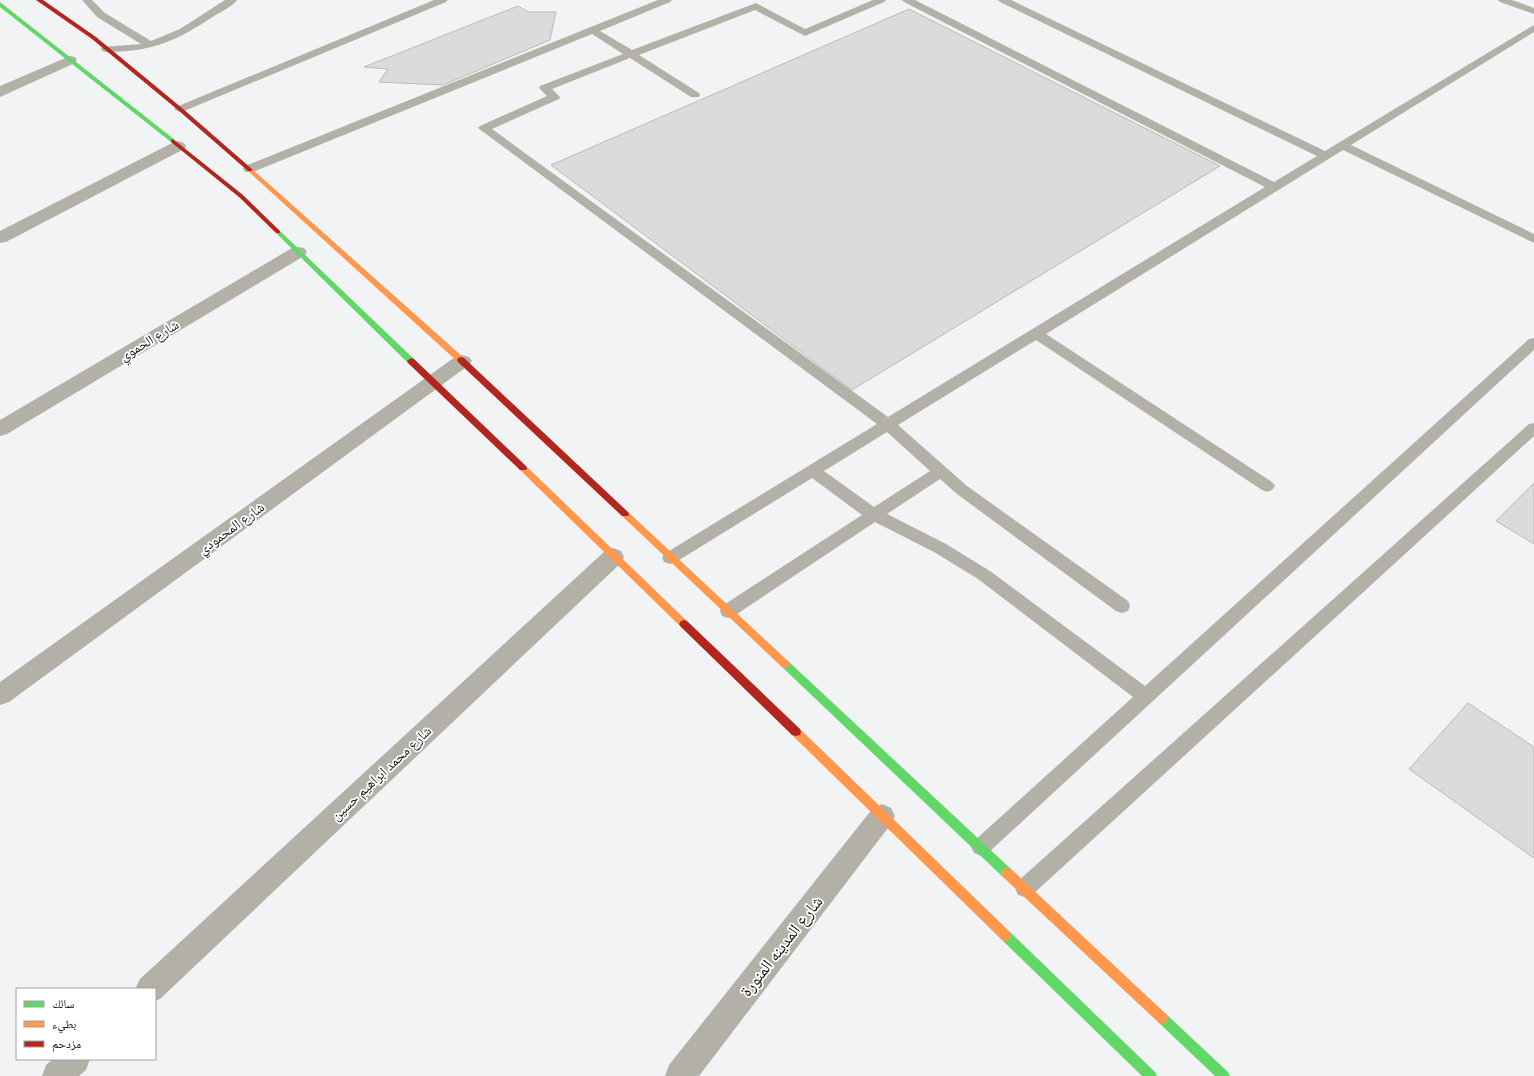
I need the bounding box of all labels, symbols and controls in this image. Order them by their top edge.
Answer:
street label: شارع الحموي [116,316,183,367]
street label: شارع المحمودي [195,499,269,560]
street label: شارع محمد ابراهيم حسين [328,722,436,825]
street label: شارع المدينه المنورة [736,892,828,1001]
legend [16,988,156,1060]
text: سالك [52,997,74,1012]
text: بطيء [52,1017,76,1034]
text: مزدحم [52,1037,81,1052]

